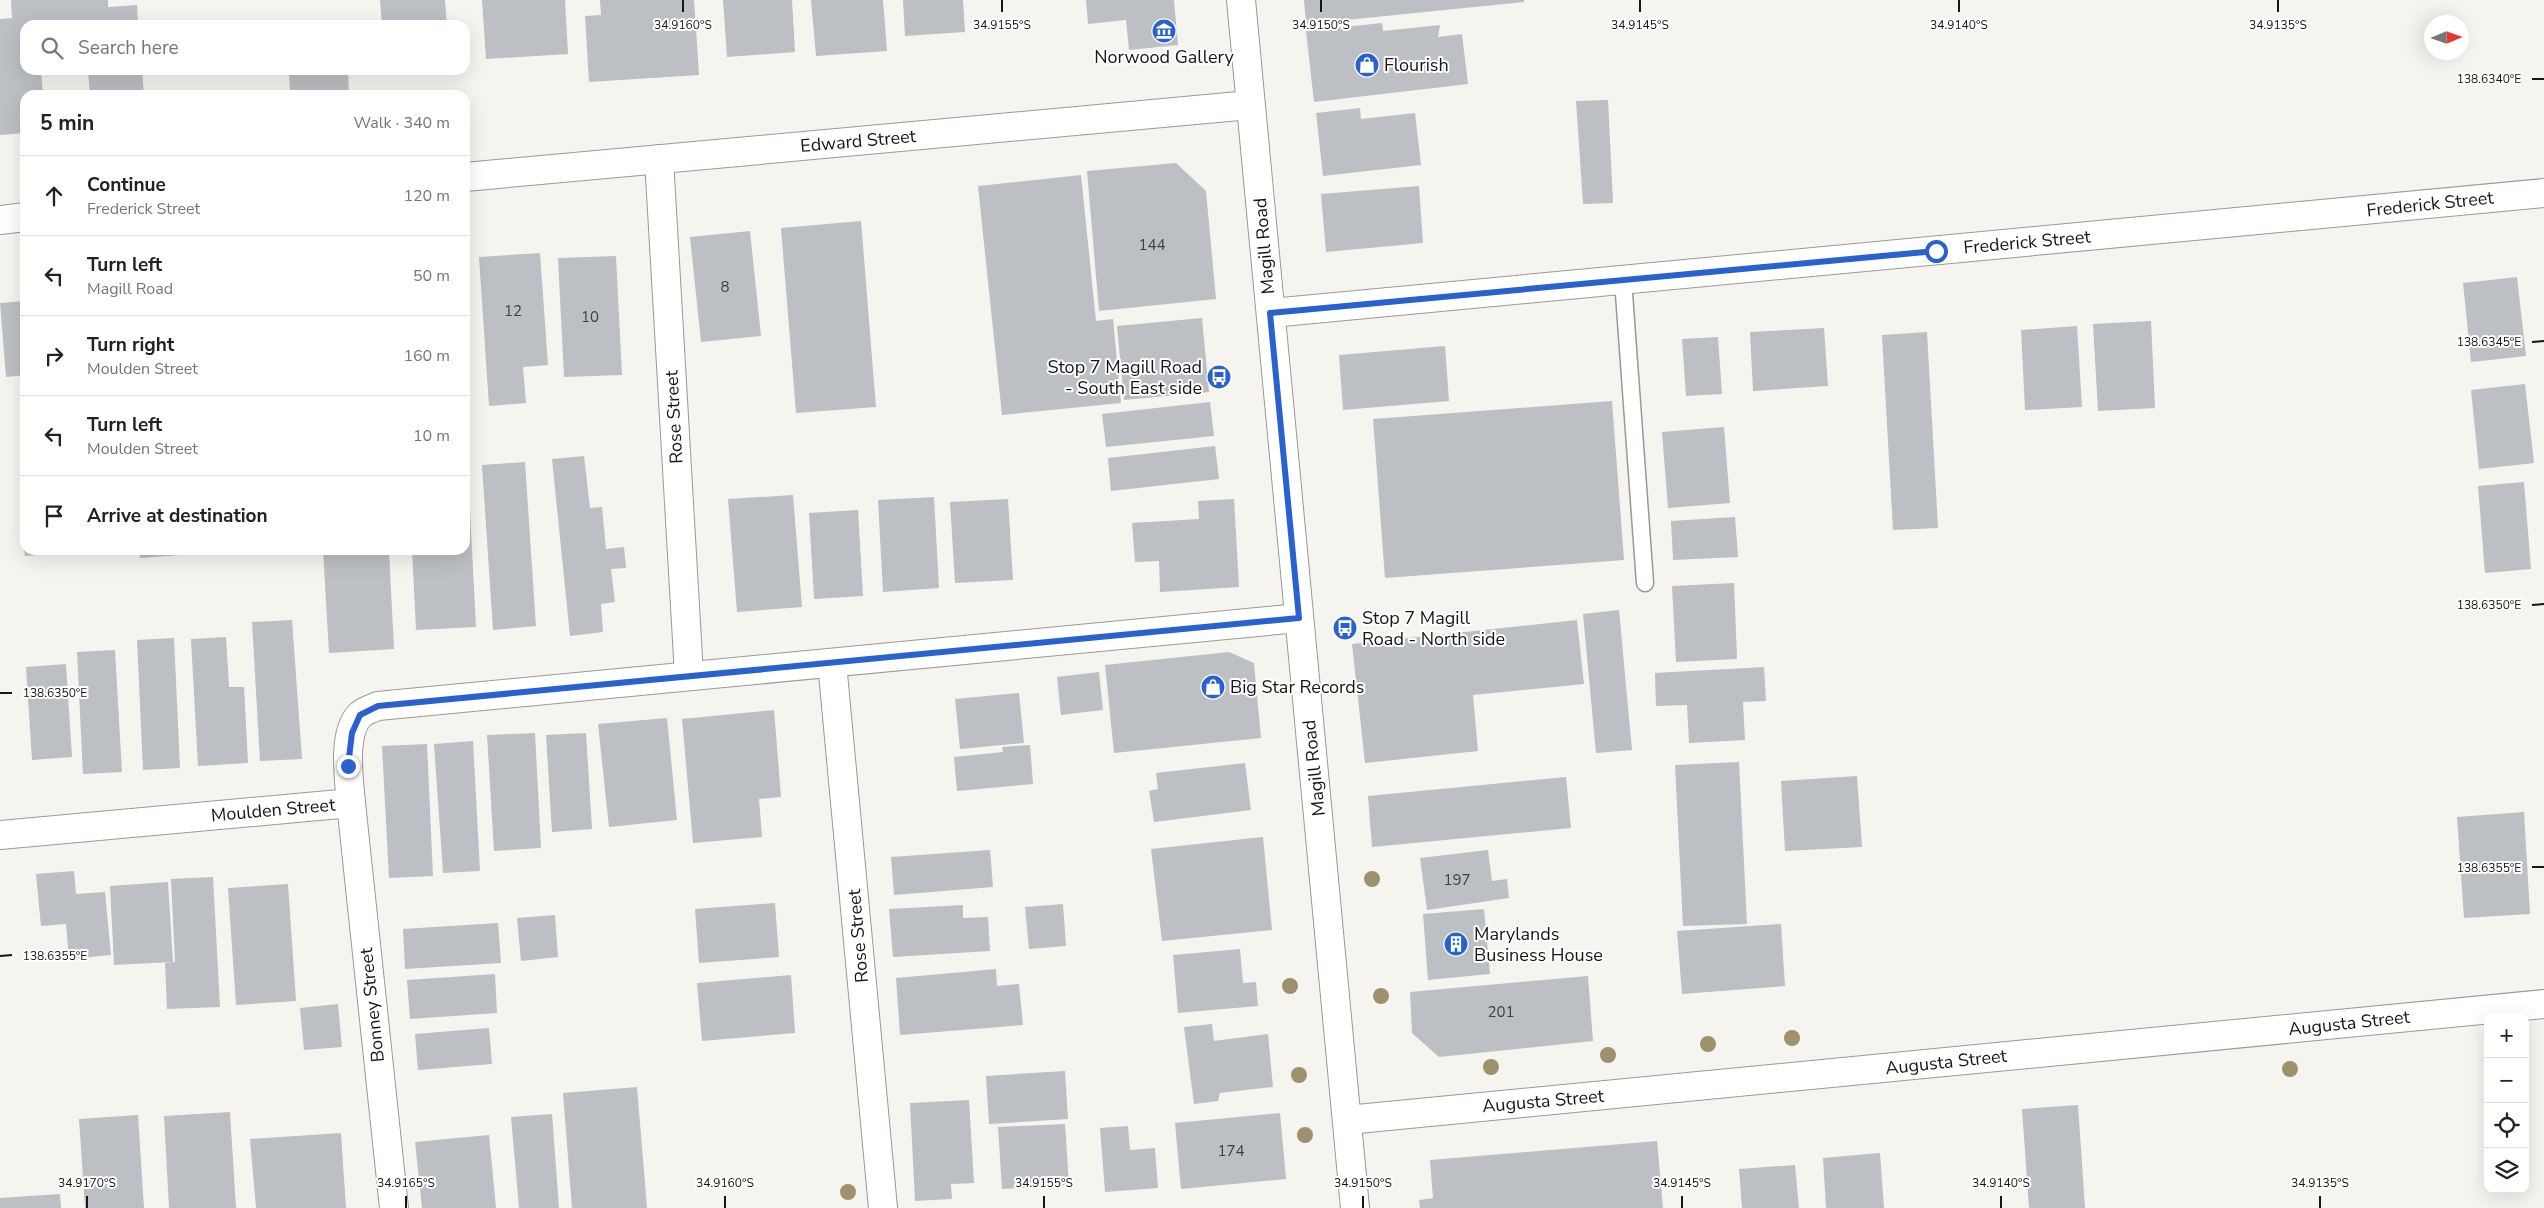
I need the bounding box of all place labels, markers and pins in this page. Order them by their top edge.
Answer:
museum icon: Norwood Gallery [1151,18,1177,44]
place label: Norwood Gallery [1094,45,1234,69]
shop icon: Flourish [1354,52,1380,78]
place label: Flourish [1384,53,1449,77]
place label: Stop 7 Magill Road - South East side [1047,355,1202,400]
bus stop icon: Stop 7 Magill Road - South East side [1206,364,1232,390]
place label: Stop 7 Magill Road - North side [1362,606,1505,651]
bus stop icon: Stop 7 Magill Road - North side [1332,615,1358,641]
shop icon: Big Star Records [1200,674,1226,700]
place label: Big Star Records [1230,675,1365,699]
place label: Marylands Business House [1474,922,1603,967]
building icon: Marylands Business House [1443,931,1469,957]

